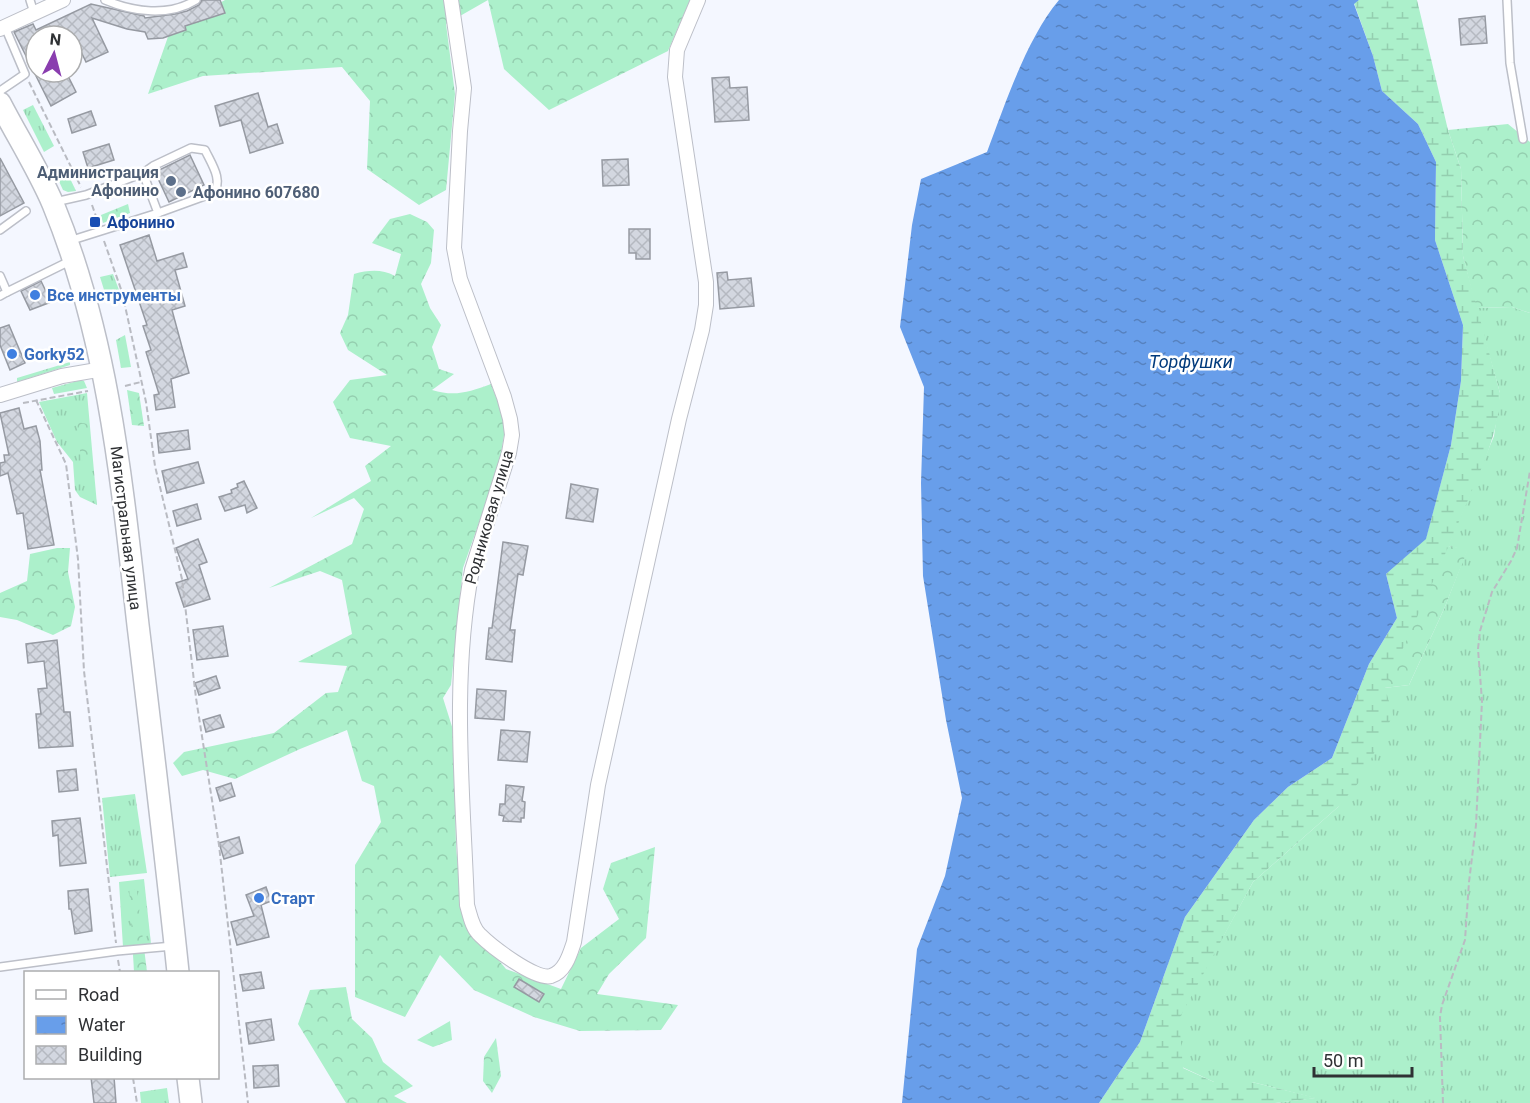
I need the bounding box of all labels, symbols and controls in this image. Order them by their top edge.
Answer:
north arrow [24,24,84,84]
text: N [49,30,62,50]
place label: Администрация Афонино [37,163,159,200]
marker: Администрация Афонино [164,174,178,188]
place label: Афонино 607680 [193,183,320,202]
marker: Афонино 607680 [174,185,188,199]
place label: Афонино [107,213,175,232]
marker: Афонино [88,215,102,229]
place label: Все инструменты [47,286,181,305]
marker: Все инструменты [28,288,42,302]
place label: Gorky52 [24,345,85,364]
marker: Gorky52 [5,347,19,361]
water label: Торфушки [1149,351,1233,372]
street label: Магистральная улица [107,445,145,611]
street label: Родниковая улица [461,448,517,586]
place label: Старт [271,889,315,908]
marker: Старт [252,891,266,905]
legend [24,971,219,1079]
text: Road [78,984,119,1005]
text: Water [78,1014,125,1035]
scale bar [1314,1040,1412,1078]
text: Building [78,1044,142,1065]
text: 50 m [1323,1050,1363,1071]

